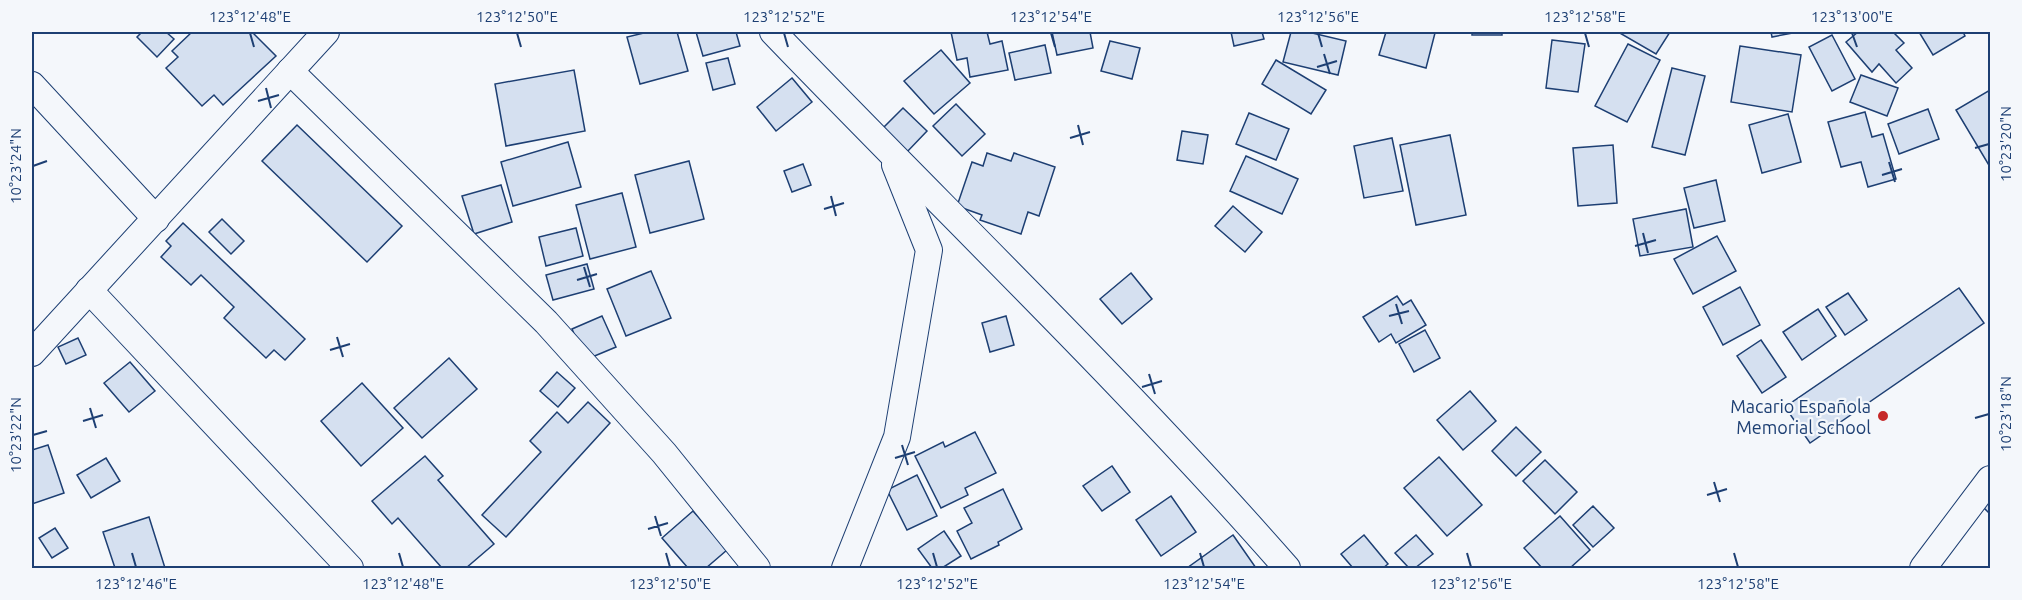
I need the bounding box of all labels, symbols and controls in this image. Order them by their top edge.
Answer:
text: 123°12'48"E [209,8,291,25]
text: 123°12'50"E [476,8,558,25]
text: 123°12'52"E [743,8,825,25]
text: 123°12'54"E [1010,8,1092,25]
text: 123°12'56"E [1277,8,1359,25]
text: 123°12'58"E [1544,8,1626,25]
text: 123°13'00"E [1811,8,1893,25]
text: 10°23'20"N [1997,106,2014,182]
text: 10°23'24"N [7,128,24,204]
text: 10°23'18"N [1997,376,2014,452]
place label: Macario Española Memorial School [1730,396,1871,437]
text: 10°23'22"N [7,397,24,473]
marker: Macario Española Memorial School [1876,409,1890,423]
text: 123°12'46"E [95,575,177,592]
text: 123°12'48"E [362,575,444,592]
text: 123°12'50"E [629,575,711,592]
text: 123°12'52"E [896,575,978,592]
text: 123°12'54"E [1163,575,1245,592]
text: 123°12'56"E [1430,575,1512,592]
text: 123°12'58"E [1697,575,1779,592]

